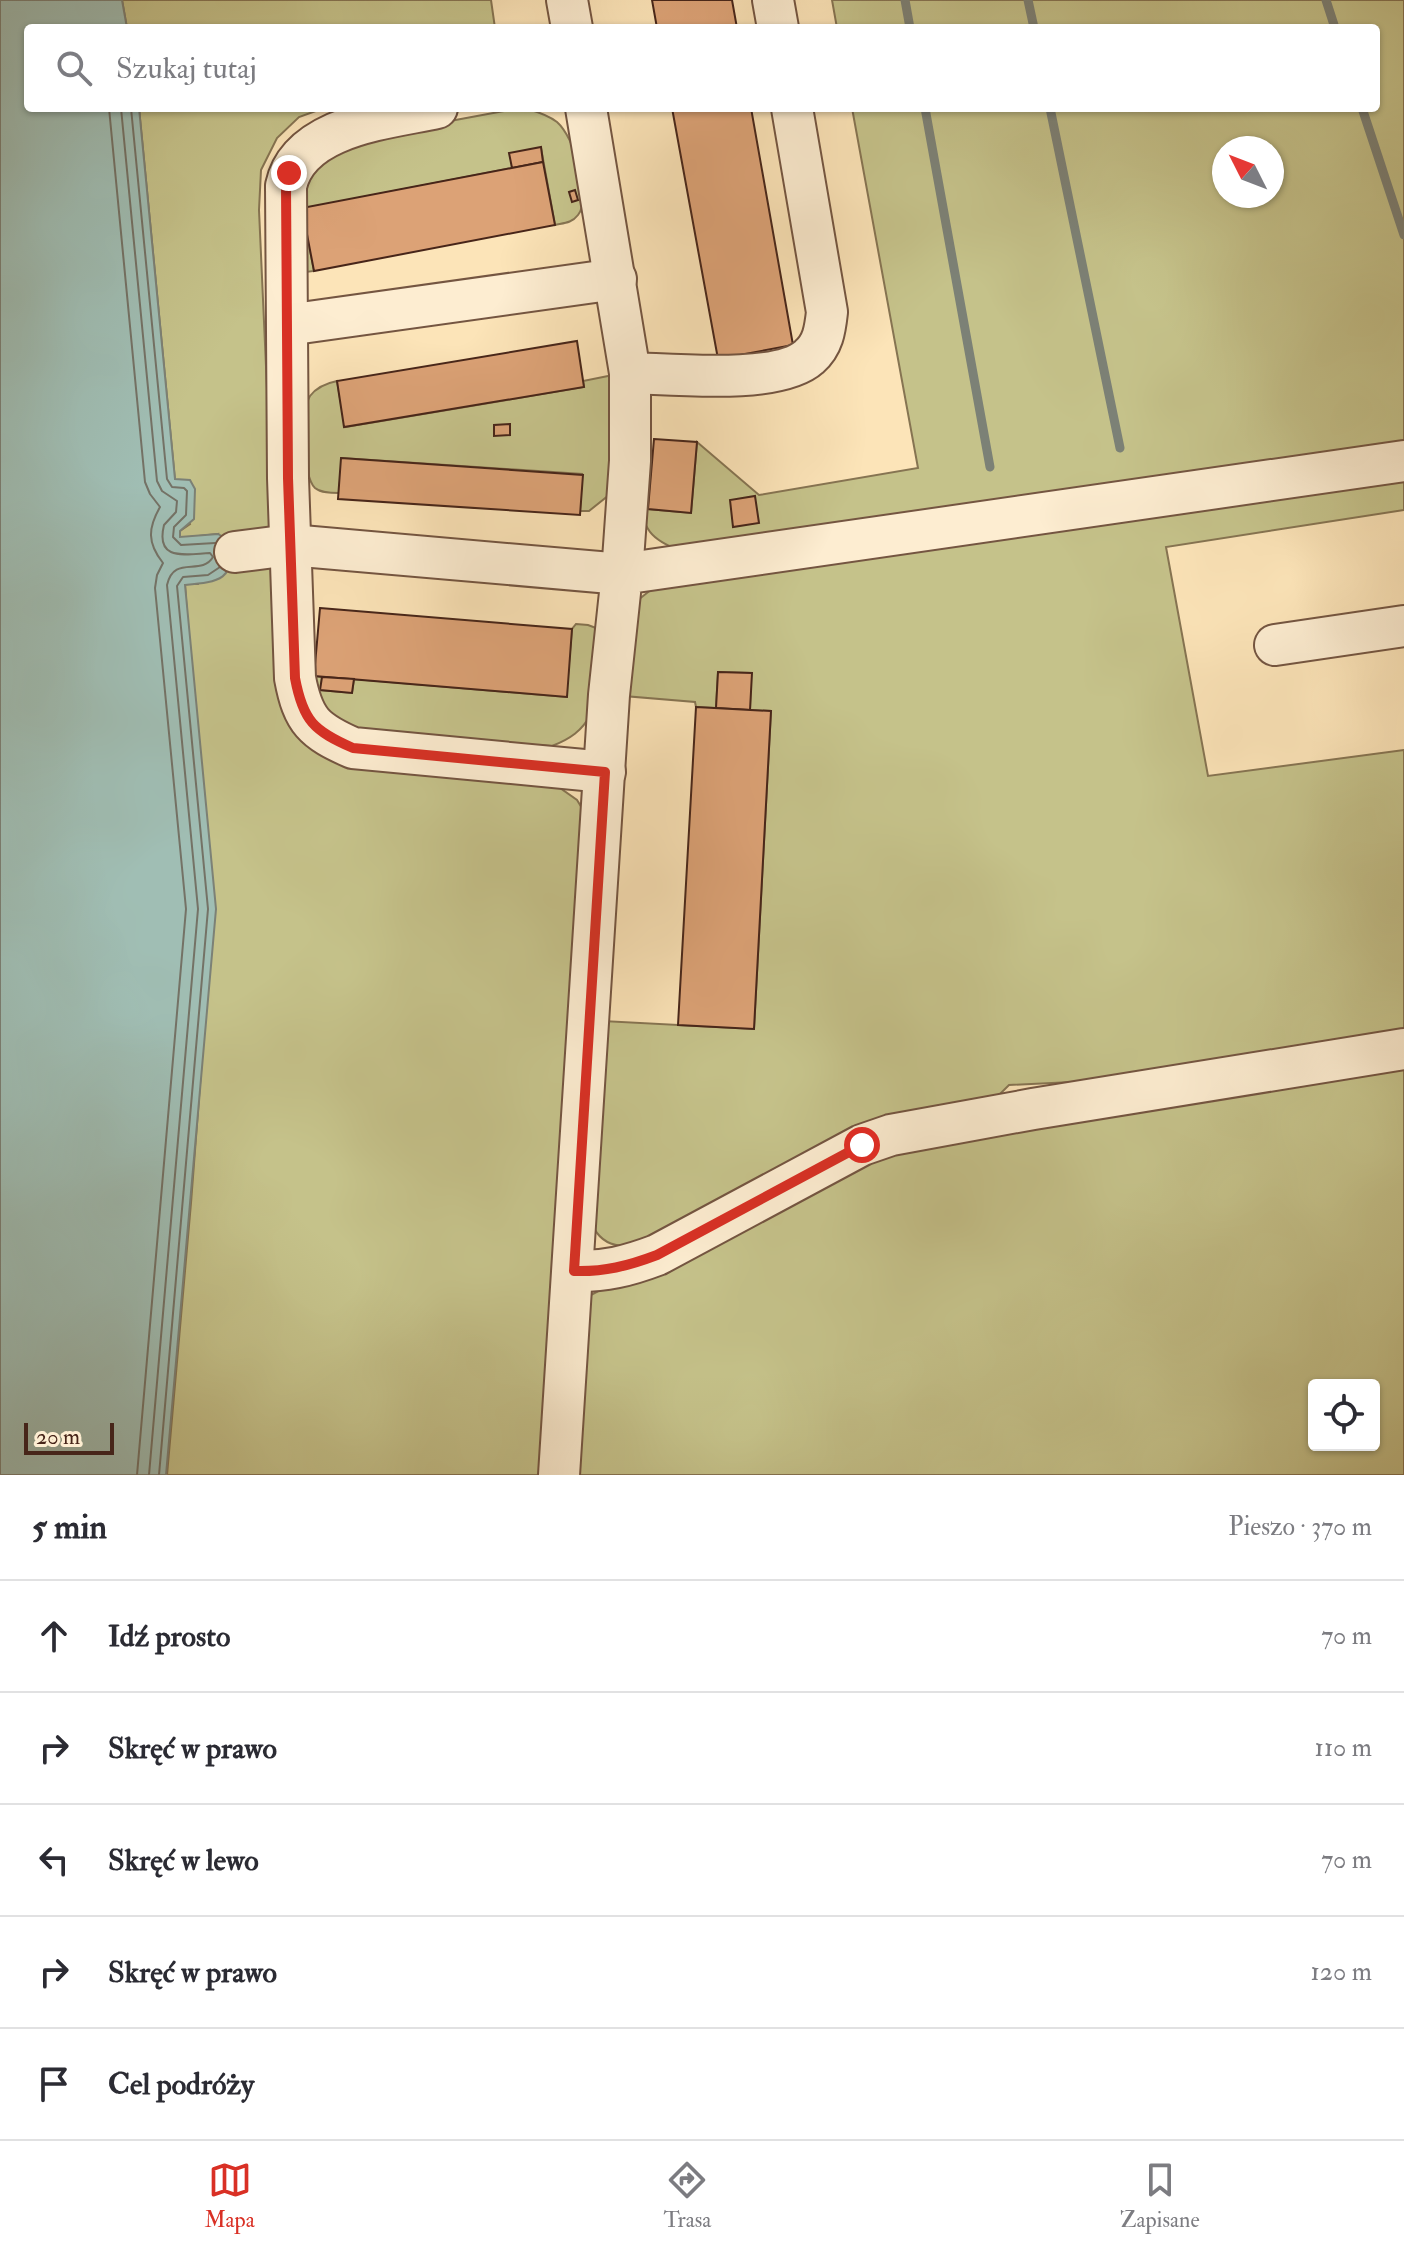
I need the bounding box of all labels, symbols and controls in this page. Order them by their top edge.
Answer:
search box [24,24,1380,112]
icon: search [52,46,96,90]
text: Szukaj tutaj [116,50,257,87]
north arrow [1212,136,1284,208]
route end [271,155,307,191]
route start [844,1127,880,1163]
map controls [1308,1379,1380,1451]
button: locate [1308,1379,1380,1451]
scale bar [24,1419,114,1455]
text: 20 m [36,1423,80,1451]
text: 5 min [32,1506,107,1549]
text: Pieszo · 370 m [1228,1511,1372,1543]
icon: ahead [32,1614,76,1658]
text: Idź prosto [108,1618,230,1655]
text: 70 m [1321,1620,1372,1652]
icon: right [32,1726,76,1770]
text: Skręć w prawo [108,1730,277,1767]
text: 110 m [1315,1732,1372,1764]
icon: left [32,1838,76,1882]
text: Skręć w lewo [108,1842,259,1879]
text: 70 m [1321,1844,1372,1876]
icon: right [32,1950,76,1994]
text: Skręć w prawo [108,1954,277,1991]
text: 120 m [1311,1956,1372,1988]
icon: arrive [32,2062,76,2106]
text: Cel podróży [108,2066,254,2103]
tab: Mapa [204,2158,255,2234]
tab: Trasa [664,2158,711,2234]
tab: Zapisane [1120,2158,1200,2234]

